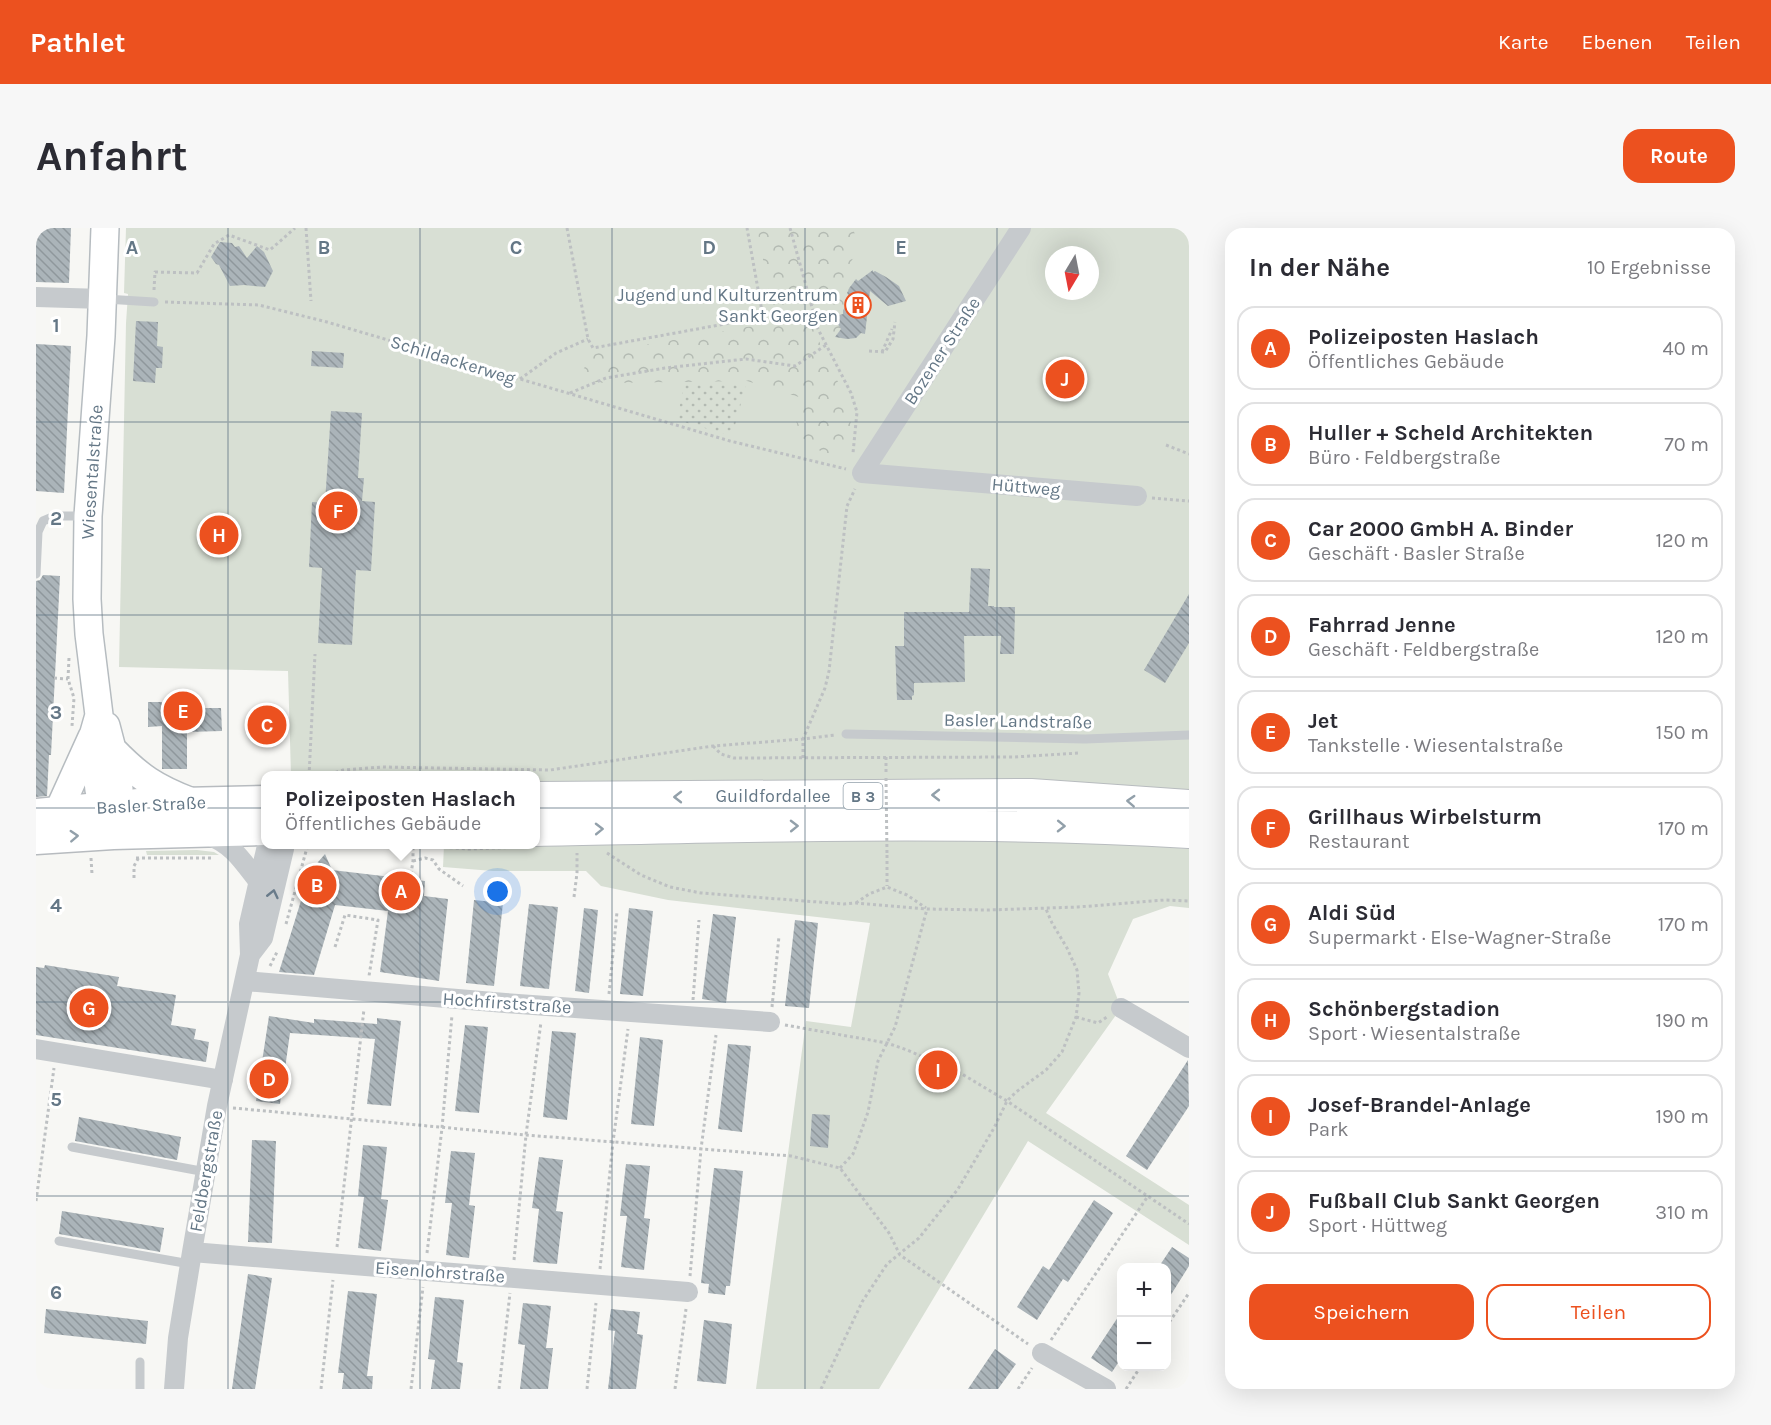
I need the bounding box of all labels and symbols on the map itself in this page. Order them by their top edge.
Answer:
text: A [126,236,139,259]
text: B [318,236,330,259]
text: C [510,236,522,259]
text: D [702,236,716,259]
text: E [895,236,907,259]
north arrow [1045,246,1099,300]
place label: Jugend und Kulturzentrum Sankt Georgen [617,284,838,327]
building icon: Jugend und Kulturzentrum Sankt Georgen [843,290,873,320]
street label: Bozener Straße [899,293,985,409]
text: 1 [52,314,60,337]
street label: Schildackerweg [388,331,518,389]
pin: J [1046,356,1084,402]
street label: Wiesentalstraße [76,404,108,540]
street label: Hüttweg [991,473,1061,501]
pin: F [318,488,358,534]
text: 2 [50,507,62,530]
pin: H [200,512,238,558]
pin: E [164,688,202,734]
text: 3 [50,701,62,724]
pin: C [248,702,286,748]
street label: Basler Landstraße [944,709,1092,733]
road number: B 3 [844,783,882,809]
street label: Guildfordallee [715,785,831,807]
one-way arrow [931,789,940,801]
street label: Basler Straße [96,791,206,819]
one-way arrow [673,791,682,803]
one-way arrow [1126,795,1135,808]
one-way arrow [789,820,798,832]
one-way arrow [1056,820,1065,832]
one-way arrow [594,823,603,835]
one-way arrow [70,829,79,842]
pin: B [298,862,336,908]
pin: A [382,868,421,914]
your location [483,877,512,906]
one-way arrow [266,889,279,899]
text: 4 [50,894,62,917]
pin: G [70,986,108,1030]
street label: Hochfirststraße [442,988,572,1018]
pin: I [918,1048,958,1092]
pin: D [250,1056,288,1102]
text: 5 [50,1088,62,1111]
street label: Feldbergstraße [184,1108,228,1234]
street label: Eisenlohrstraße [374,1256,506,1288]
text: 6 [50,1281,62,1304]

